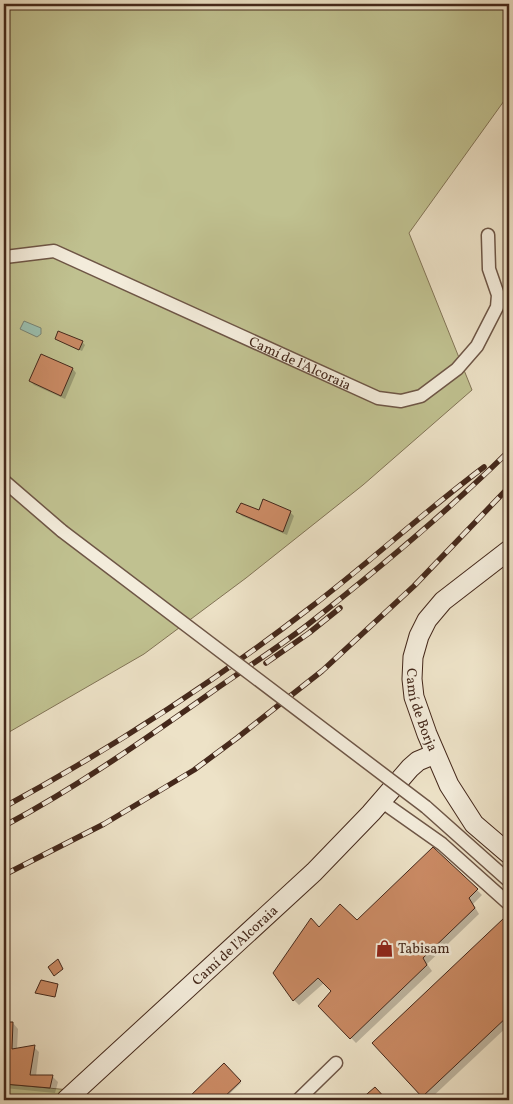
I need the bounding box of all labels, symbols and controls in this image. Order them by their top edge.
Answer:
street label: Camí de l'Alcoraia [245,333,354,396]
street label: Camí de Borja [401,668,441,755]
street label: Camí de l'Alcoraia [189,902,283,990]
shop icon: Tabisam [374,938,394,958]
place label: Tabisam [398,940,450,959]

